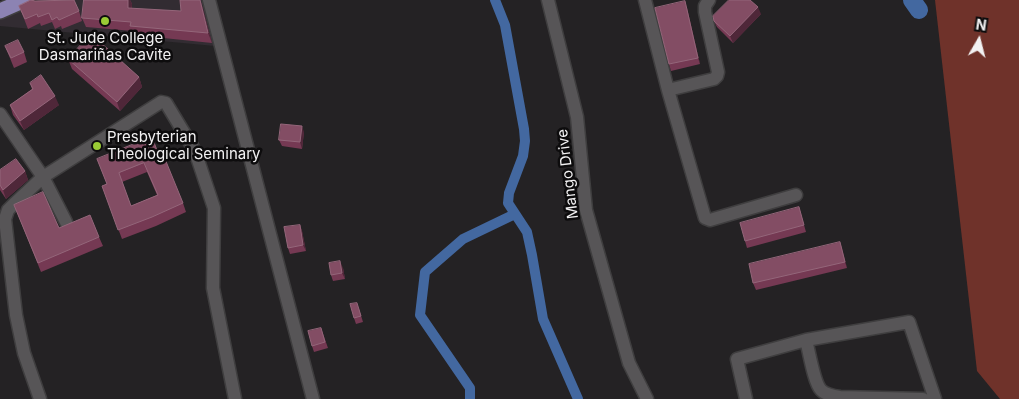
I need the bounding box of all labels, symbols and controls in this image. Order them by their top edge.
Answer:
marker: St. Jude College Dasmariñas Cavite [99,15,111,27]
north arrow [954,15,1004,65]
text: N [975,15,988,34]
place label: St. Jude College Dasmariñas Cavite [39,29,171,64]
place label: Presbyterian Theological Seminary [107,128,260,163]
street label: Mango Drive [554,128,582,220]
marker: Presbyterian Theological Seminary [91,140,103,152]

